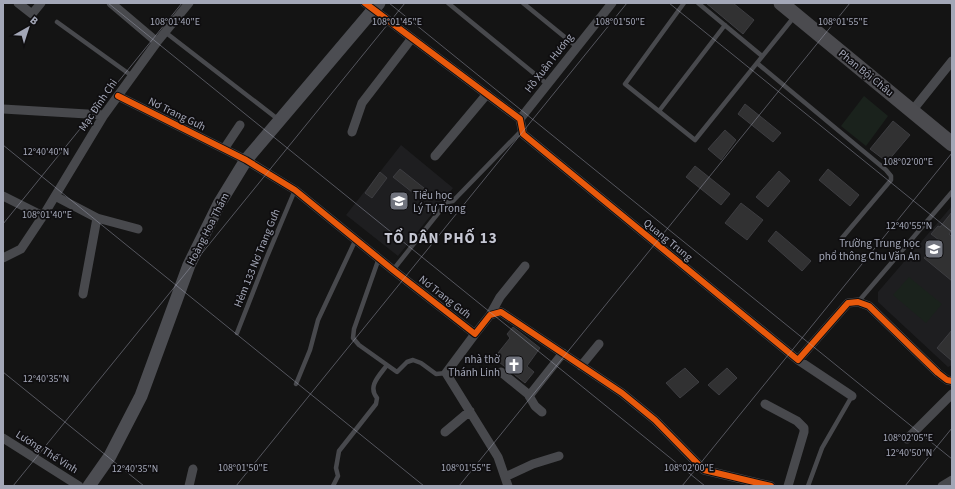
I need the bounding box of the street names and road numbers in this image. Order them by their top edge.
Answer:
street label: Hồ Xuân Hương [521,30,577,96]
street label: Phan Bội Châu [835,46,897,100]
street label: Mạc Đĩnh Chi [75,76,121,134]
street label: Nơ Trang Gưh [146,94,208,134]
street label: Hoàng Hoa Thám [183,190,233,268]
street label: Hẻm 133 Nơ Trang Gưh [230,207,284,309]
street label: Quang Trung [640,215,696,265]
street label: Nơ Trang Gưh [416,272,474,322]
street label: Lương Thế Vinh [13,427,81,477]

